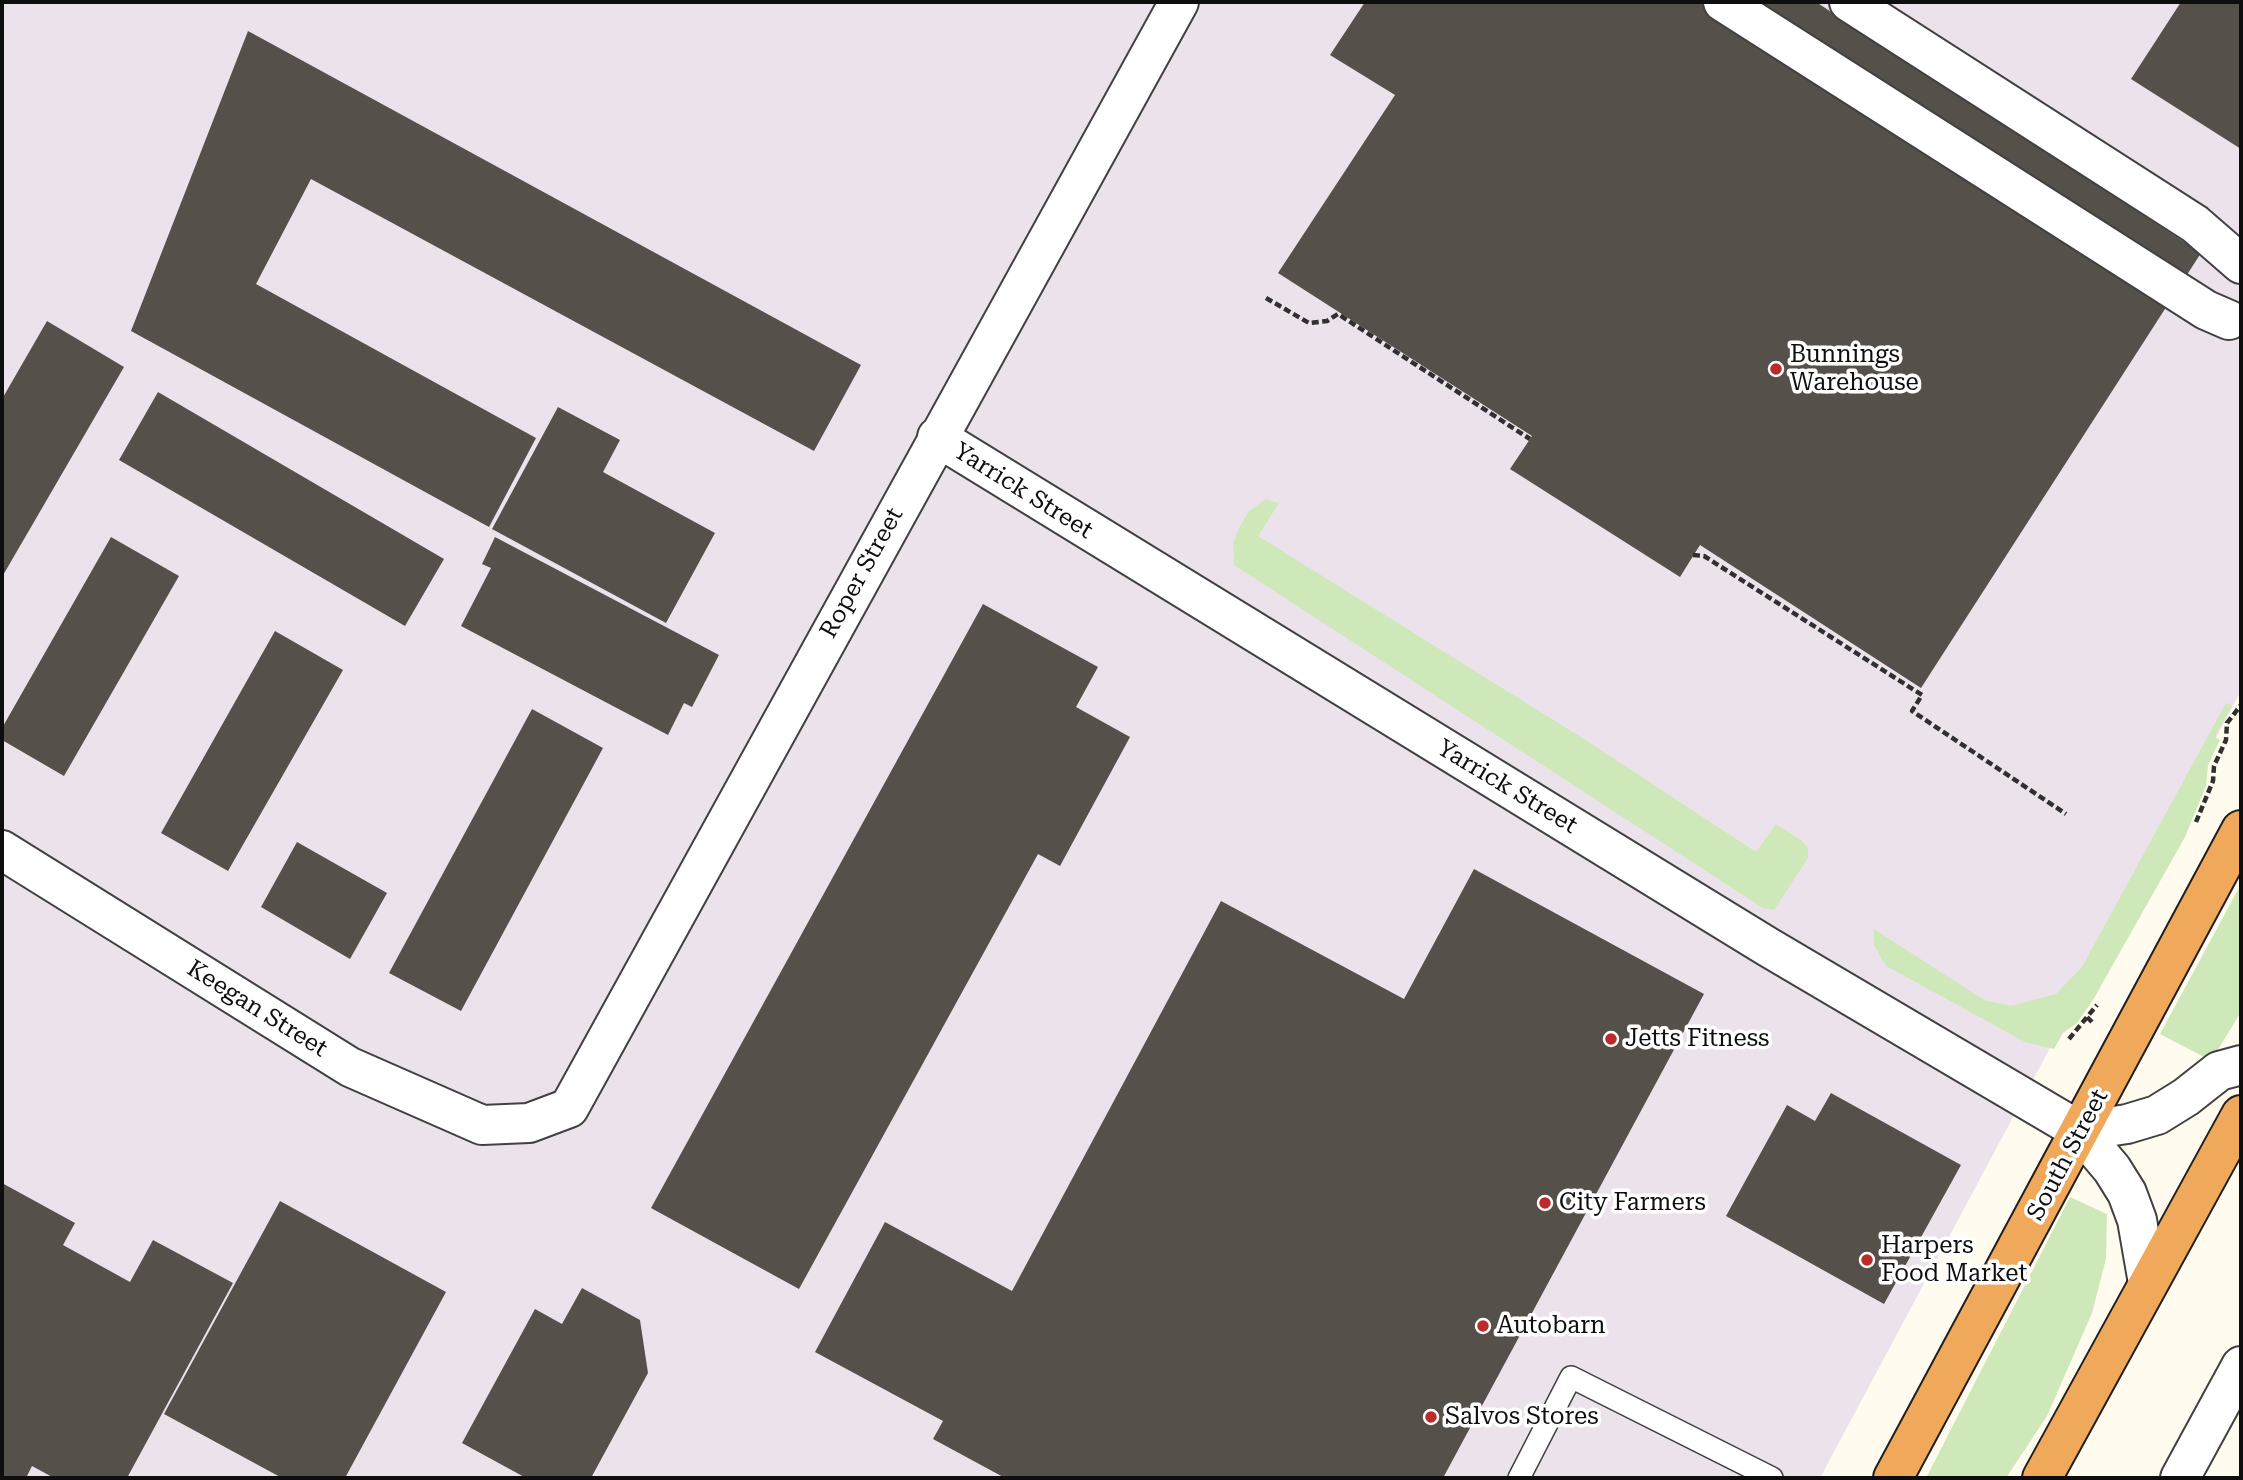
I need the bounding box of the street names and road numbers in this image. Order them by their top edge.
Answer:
street label: Yarrick Street [948,437,1098,545]
street label: Roper Street [814,503,910,643]
street label: Yarrick Street [1432,734,1582,840]
street label: Keegan Street [182,954,332,1064]
street label: South Street [2021,1084,2115,1226]

